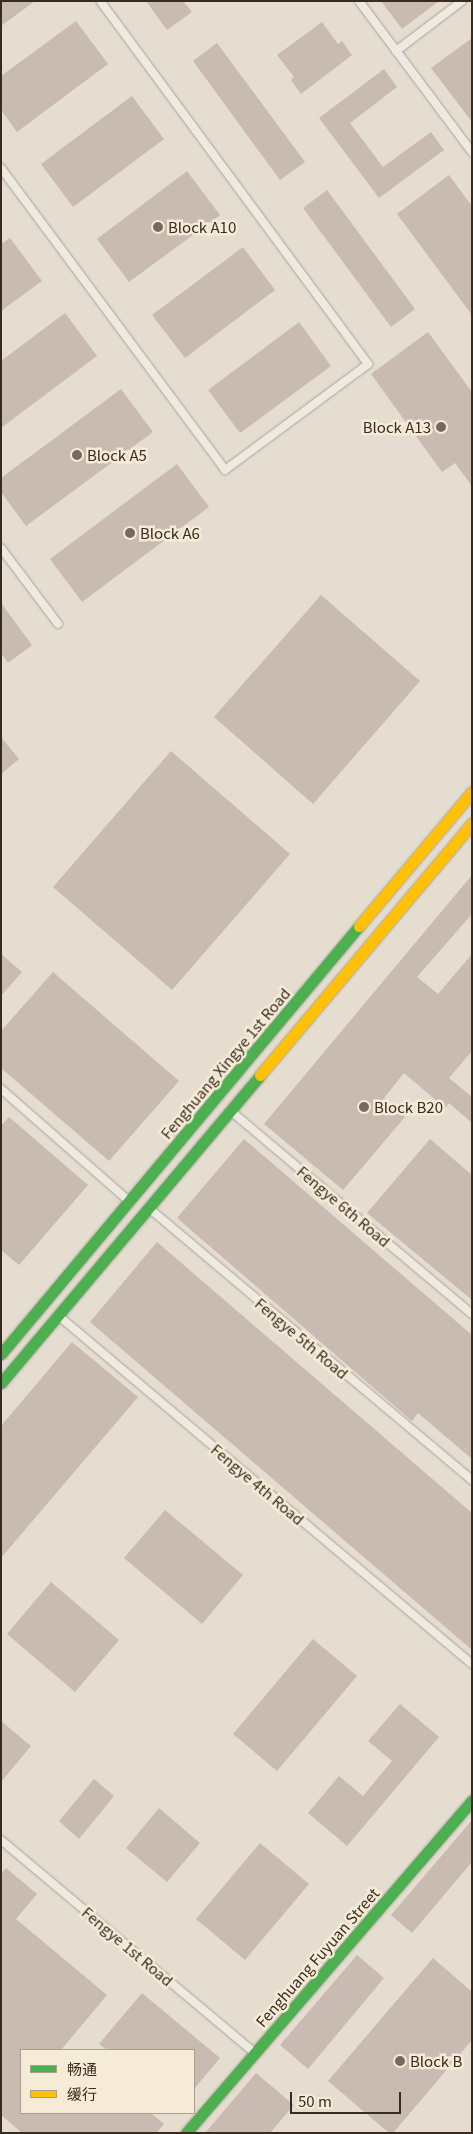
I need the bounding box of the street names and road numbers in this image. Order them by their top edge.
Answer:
street label: Fenghuang Xingye 1st Road [157,984,293,1142]
street label: Fengye 6th Road [294,1162,394,1250]
street label: Fengye 5th Road [252,1294,352,1382]
street label: Fengye 4th Road [208,1440,308,1528]
street label: Fenghuang Fuyuan Street [252,1884,382,2030]
street label: Fengye 1st Road [79,1903,177,1989]

